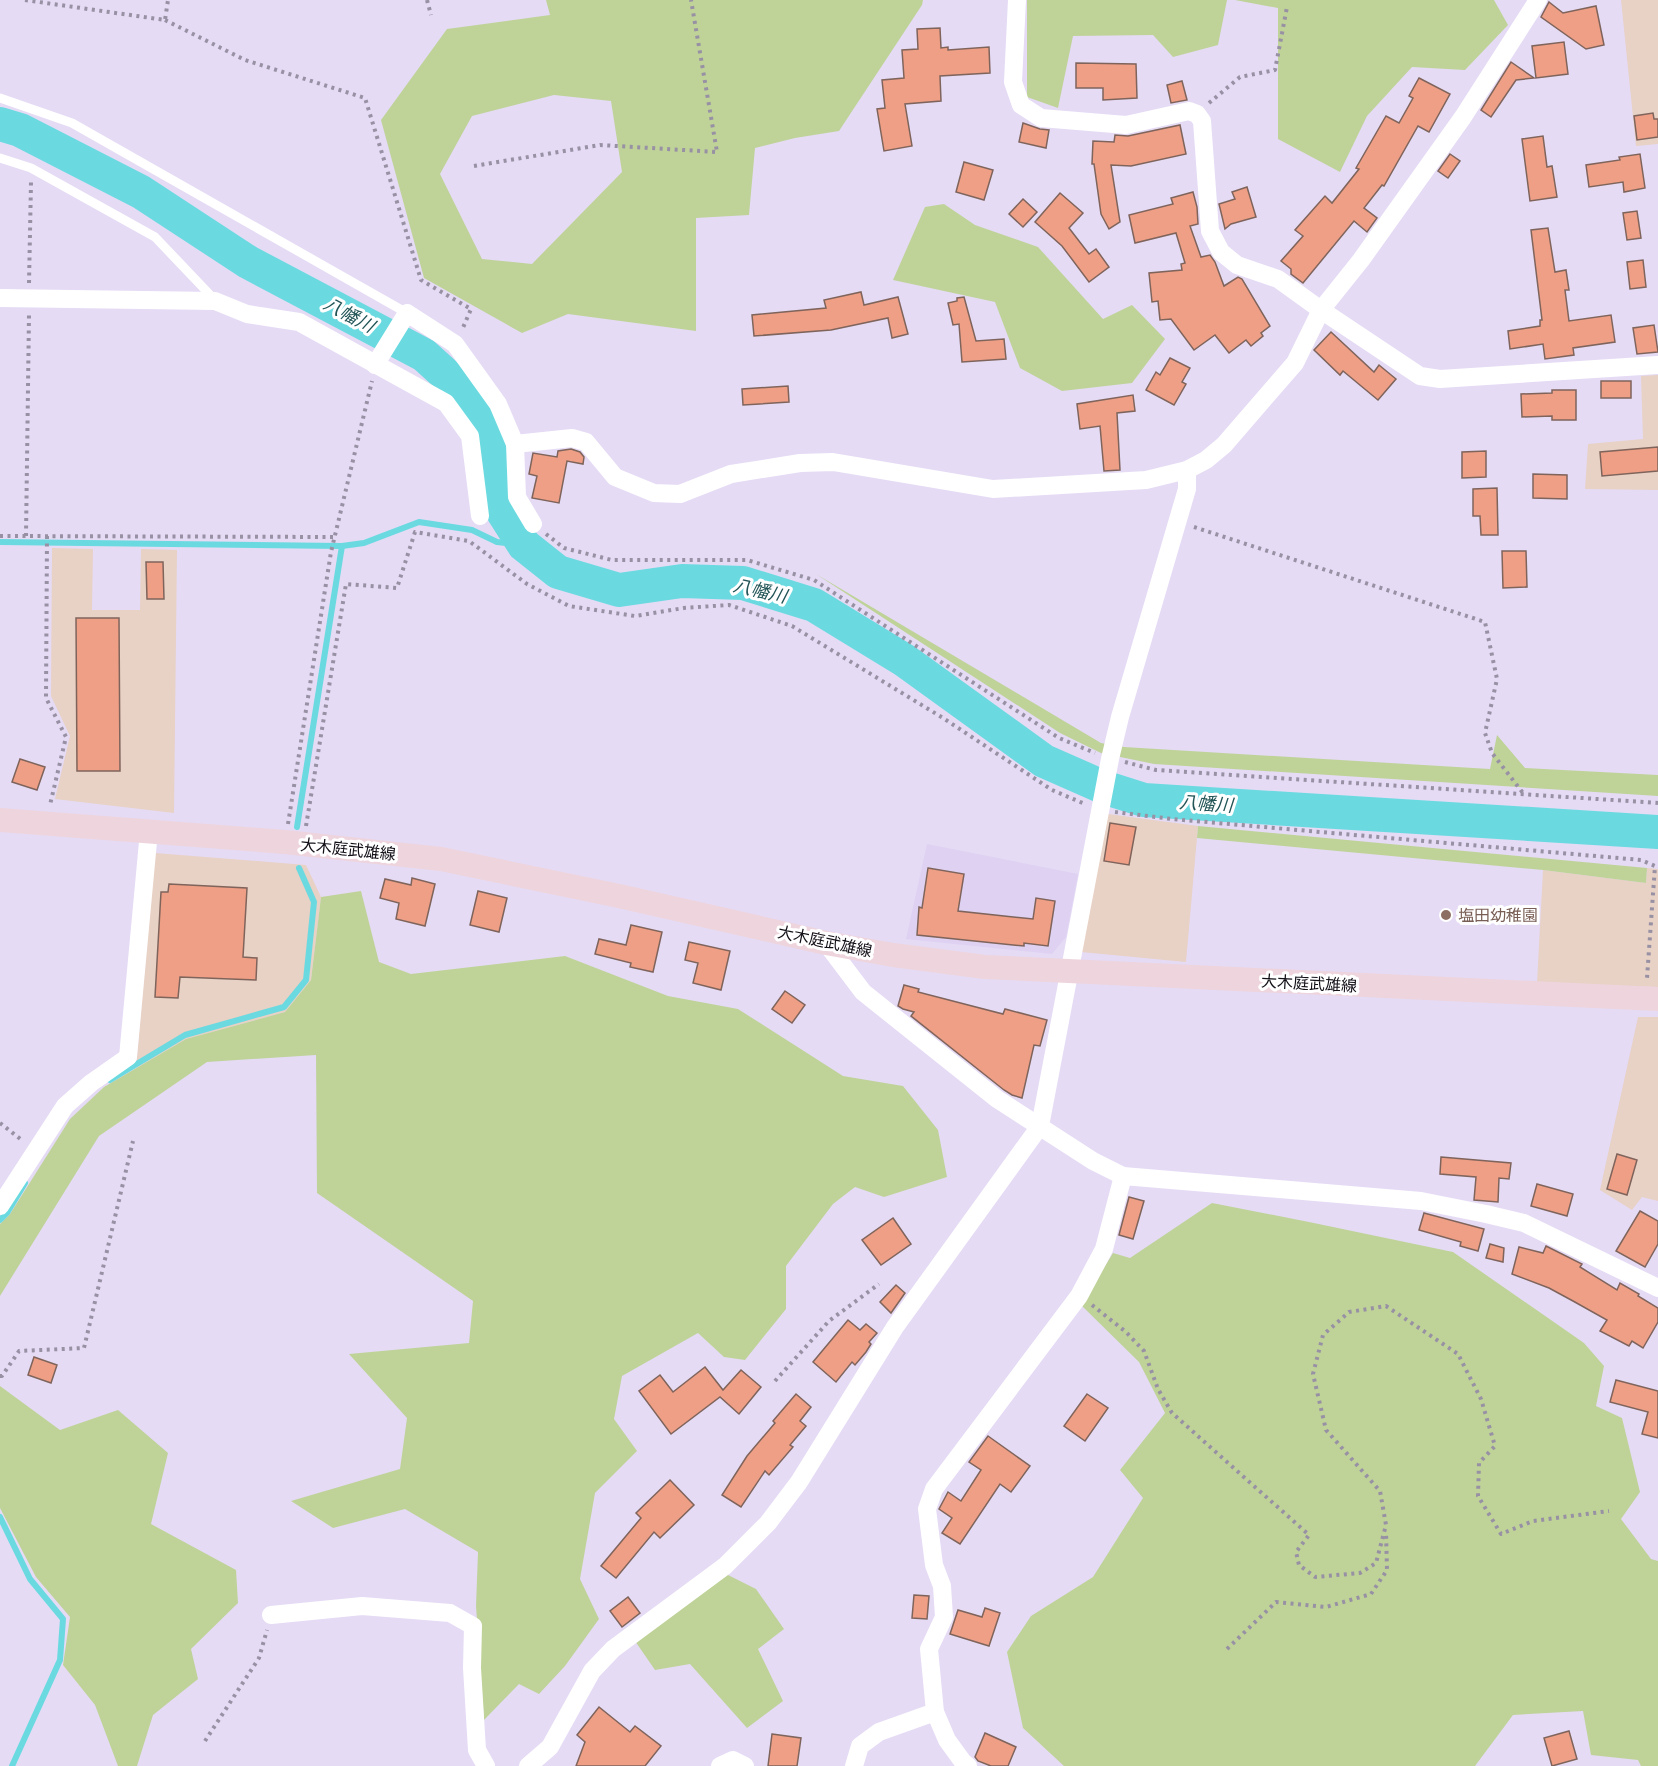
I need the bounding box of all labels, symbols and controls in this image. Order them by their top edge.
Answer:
water label: 八幡川 [320,293,379,337]
water label: 八幡川 [731,575,791,607]
water label: 八幡川 [1178,792,1236,816]
street label: 大木庭武雄線 [299,836,397,863]
place label: 塩田幼稚園 [1458,907,1538,924]
marker: 塩田幼稚園 [1439,908,1453,922]
street label: 大木庭武雄線 [776,923,874,960]
street label: 大木庭武雄線 [1261,972,1357,995]

